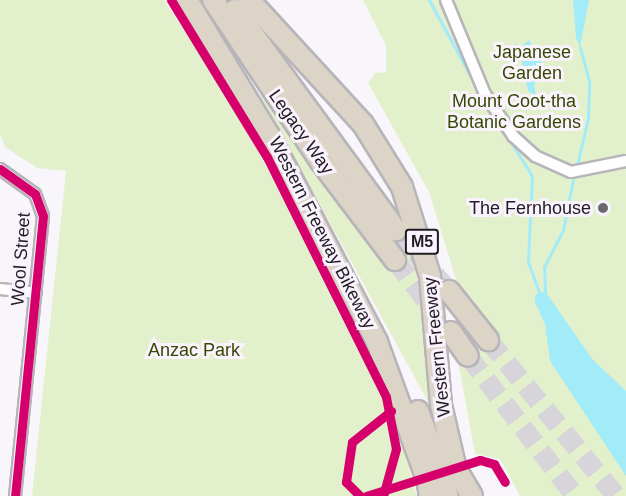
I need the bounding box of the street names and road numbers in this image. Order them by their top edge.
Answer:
street label: Legacy Way [264,86,338,178]
street label: Western Freeway Bikeway [264,133,380,333]
street label: Wool Street [7,212,35,306]
road number: M5 [404,229,440,255]
street label: Western Freeway [419,276,455,418]

